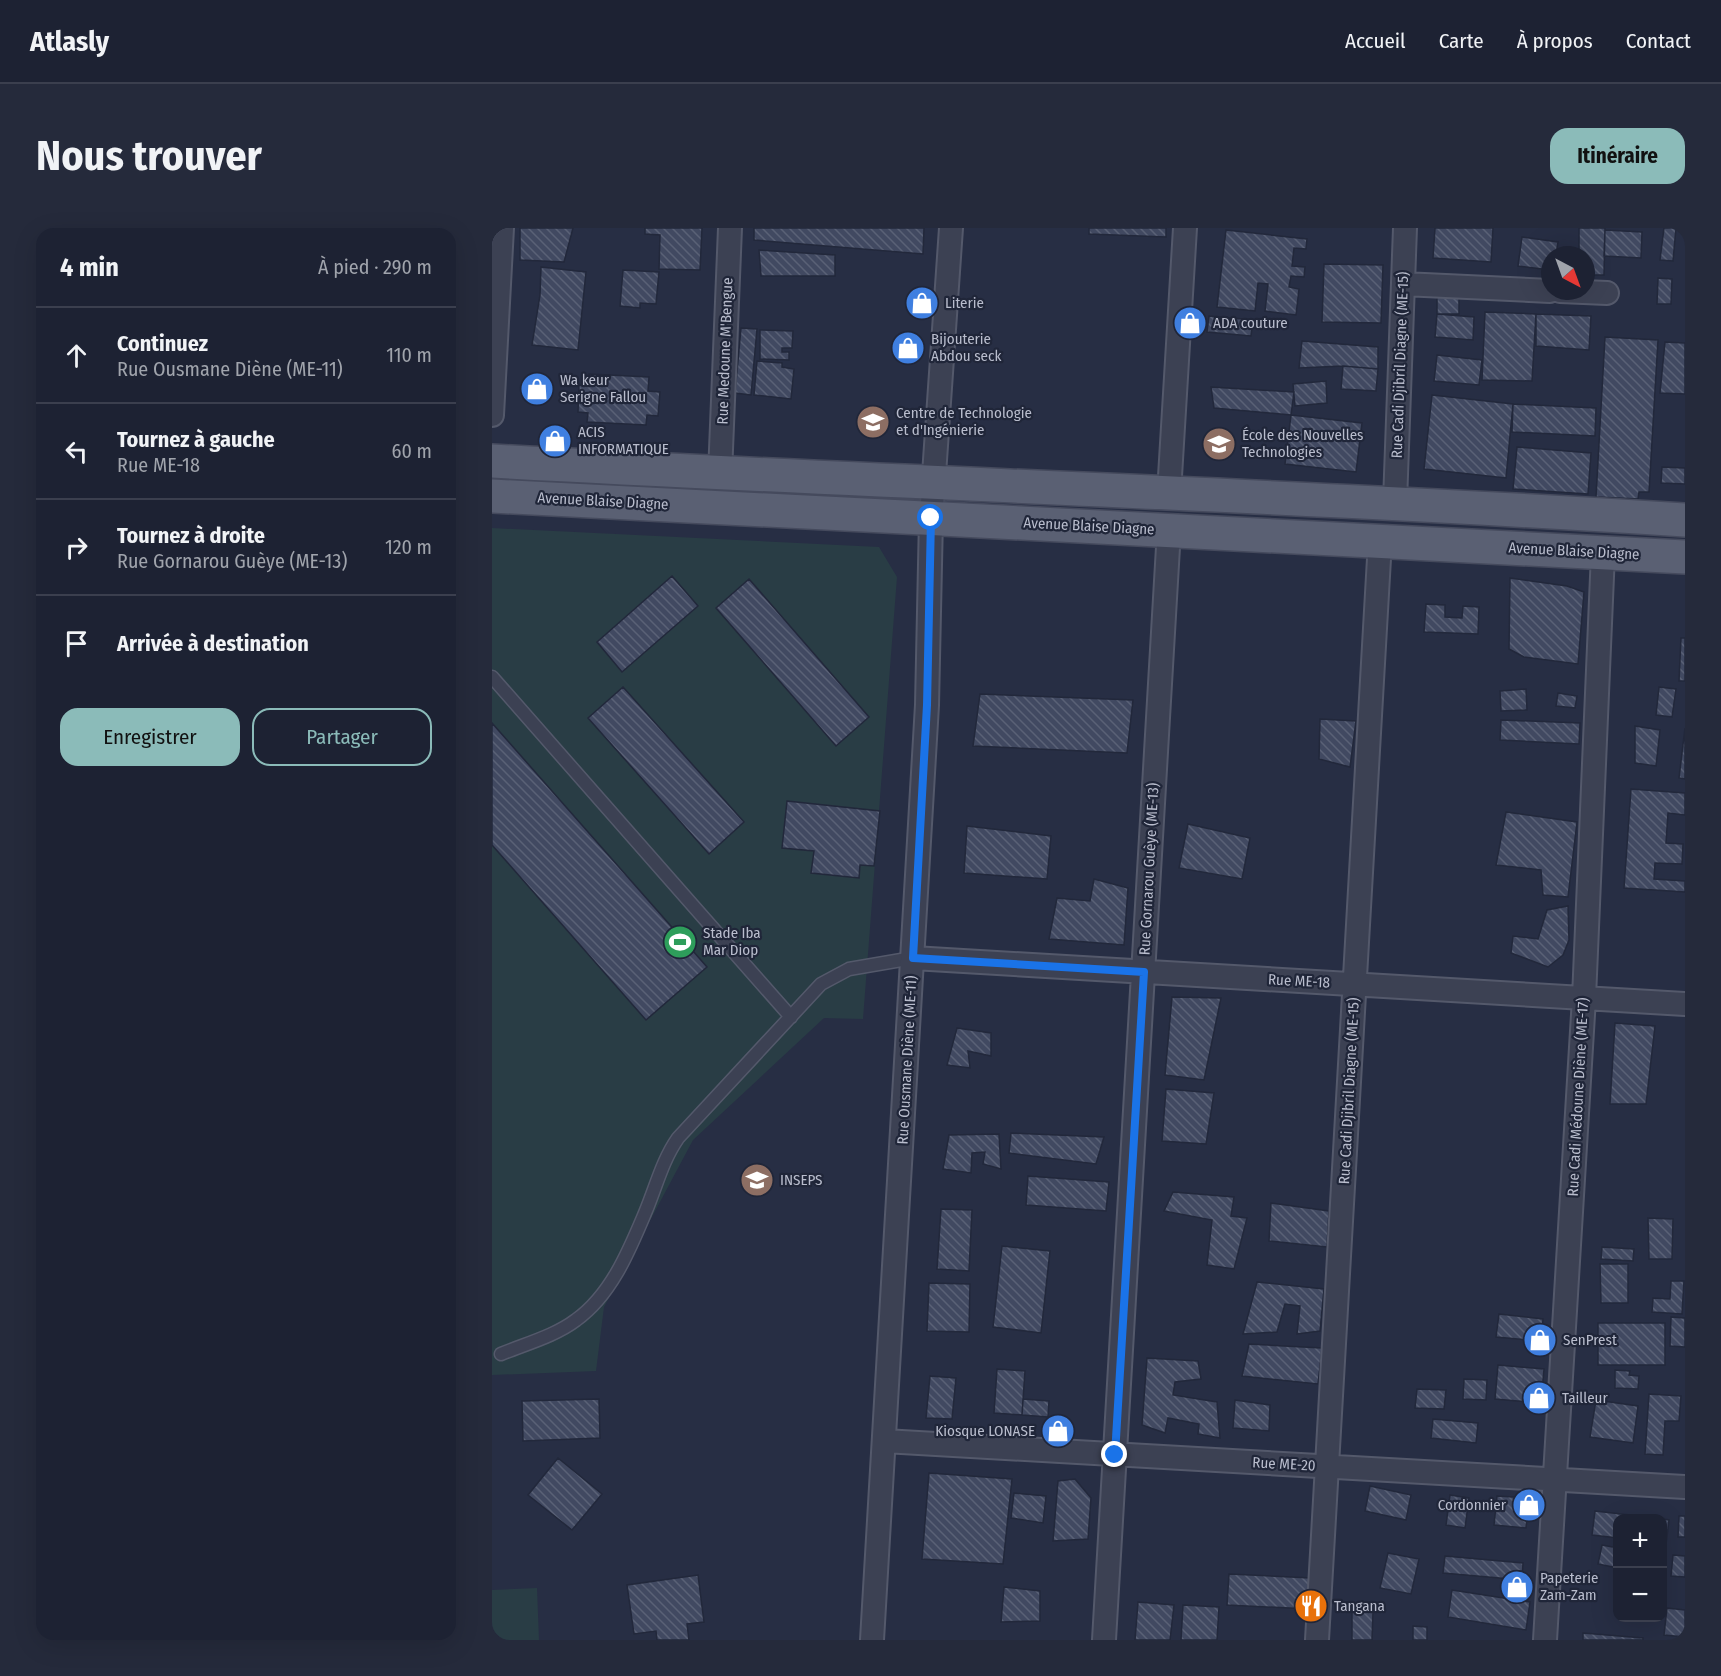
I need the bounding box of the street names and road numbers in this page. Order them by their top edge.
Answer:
street label: Rue Cadi Djibril Diagne (ME-15) [1388,271,1412,459]
street label: Rue Medoune M'Bengue [713,277,737,425]
street label: Avenue Blaise Diagne [537,489,669,513]
street label: Avenue Blaise Diagne [1023,514,1155,538]
street label: Avenue Blaise Diagne [1508,539,1640,563]
street label: Rue Gornarou Guèye (ME-13) [1135,782,1163,956]
street label: Rue ME-18 [1267,970,1331,992]
street label: Rue Ousmane Diène (ME-11) [894,975,920,1145]
street label: Rue Cadi Djibril Diagne (ME-15) [1335,997,1363,1185]
street label: Rue Cadi Médoune Diène (ME-17) [1564,997,1592,1197]
street label: Rue ME-20 [1252,1453,1316,1475]

